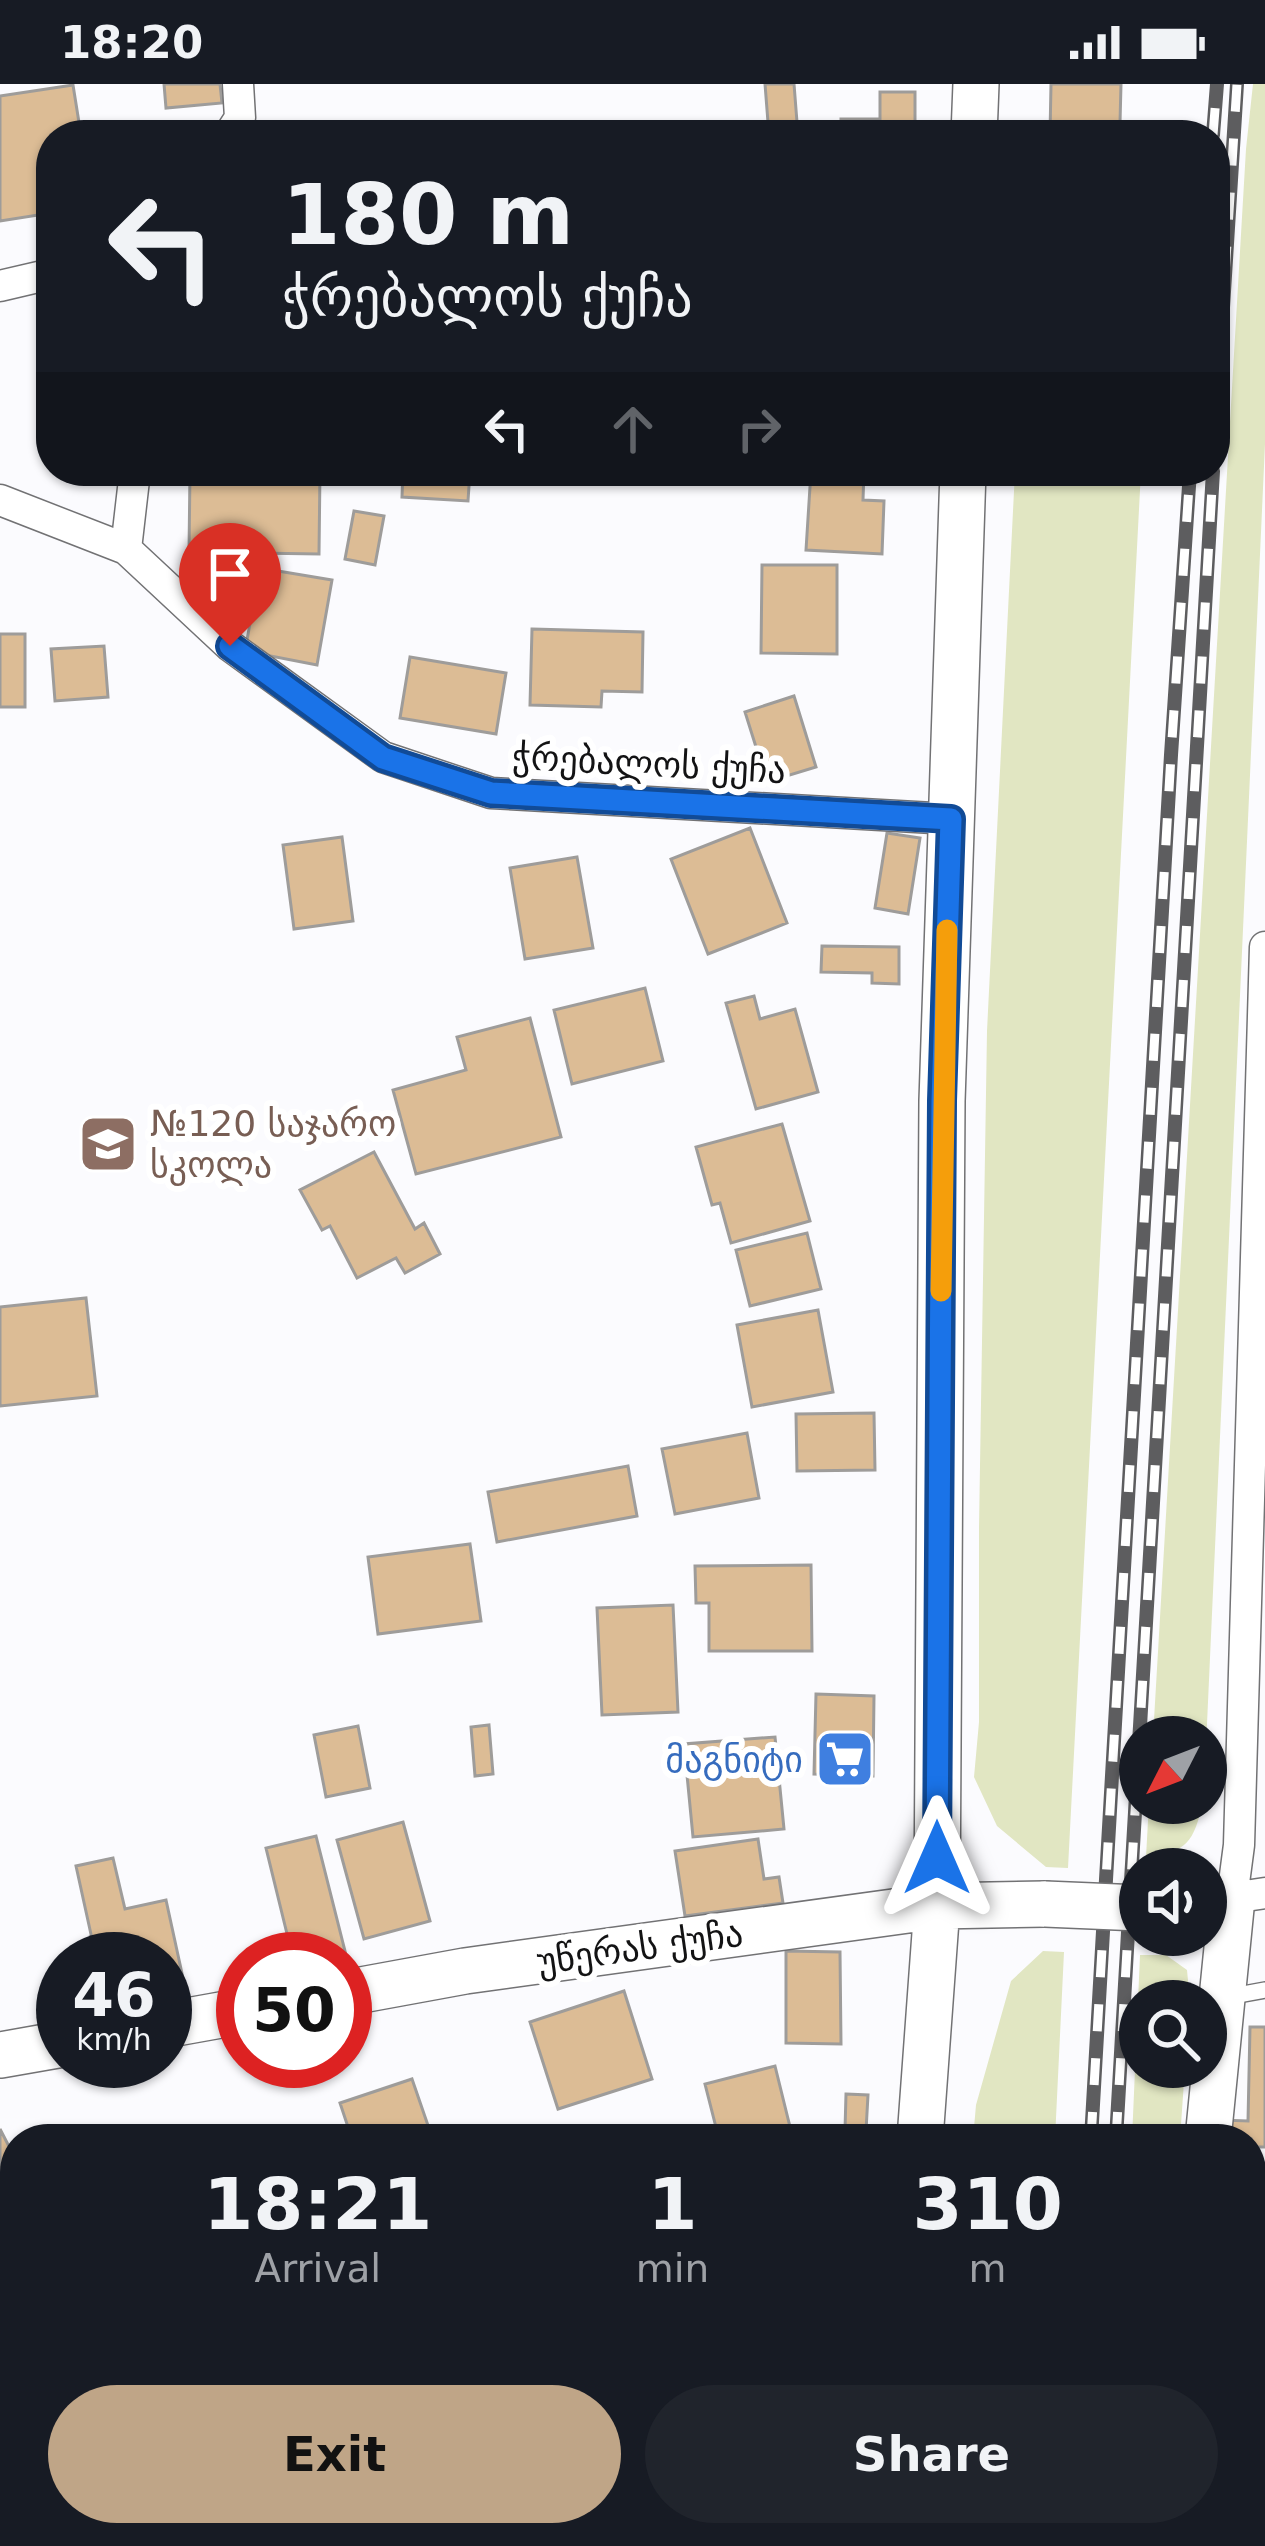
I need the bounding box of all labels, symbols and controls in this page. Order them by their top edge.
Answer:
text: 18:20 [60,16,203,69]
text: 180 m [282,166,574,264]
icon: left [84,168,240,324]
text: ჭრებალოს ქუჩა [282,266,693,329]
icon: left [474,396,540,462]
icon: ahead [600,396,666,462]
icon: right [726,396,792,462]
pin [179,523,281,646]
icon: arrive [197,541,263,607]
street label: ჭრებალოს ქუჩა [511,736,787,792]
place label: №120 საჯარო სკოლა [150,1103,396,1186]
school or university icon: №120 საჯარო სკოლა [77,1113,139,1175]
north arrow [1119,1716,1227,1824]
map controls [1119,1716,1227,2088]
supermarket icon: მაგნიტი [814,1728,876,1790]
place label: მაგნიტი [665,1739,803,1781]
position arrow [874,1795,1000,1921]
button: sound [1119,1848,1227,1956]
street label: უწერას ქუჩა [535,1913,746,1983]
speed limit sign: 50 [216,1932,372,2088]
text: 46 [72,1960,156,2030]
button: search [1119,1980,1227,2088]
text: km/h [76,2022,152,2057]
text: 18:21 [203,2162,432,2246]
text: 1 [647,2162,697,2246]
text: 310 [912,2162,1063,2246]
text: Arrival [254,2246,381,2291]
text: min [636,2246,709,2291]
text: m [969,2246,1007,2291]
button: Exit [48,2385,621,2523]
button: Share [645,2385,1218,2523]

